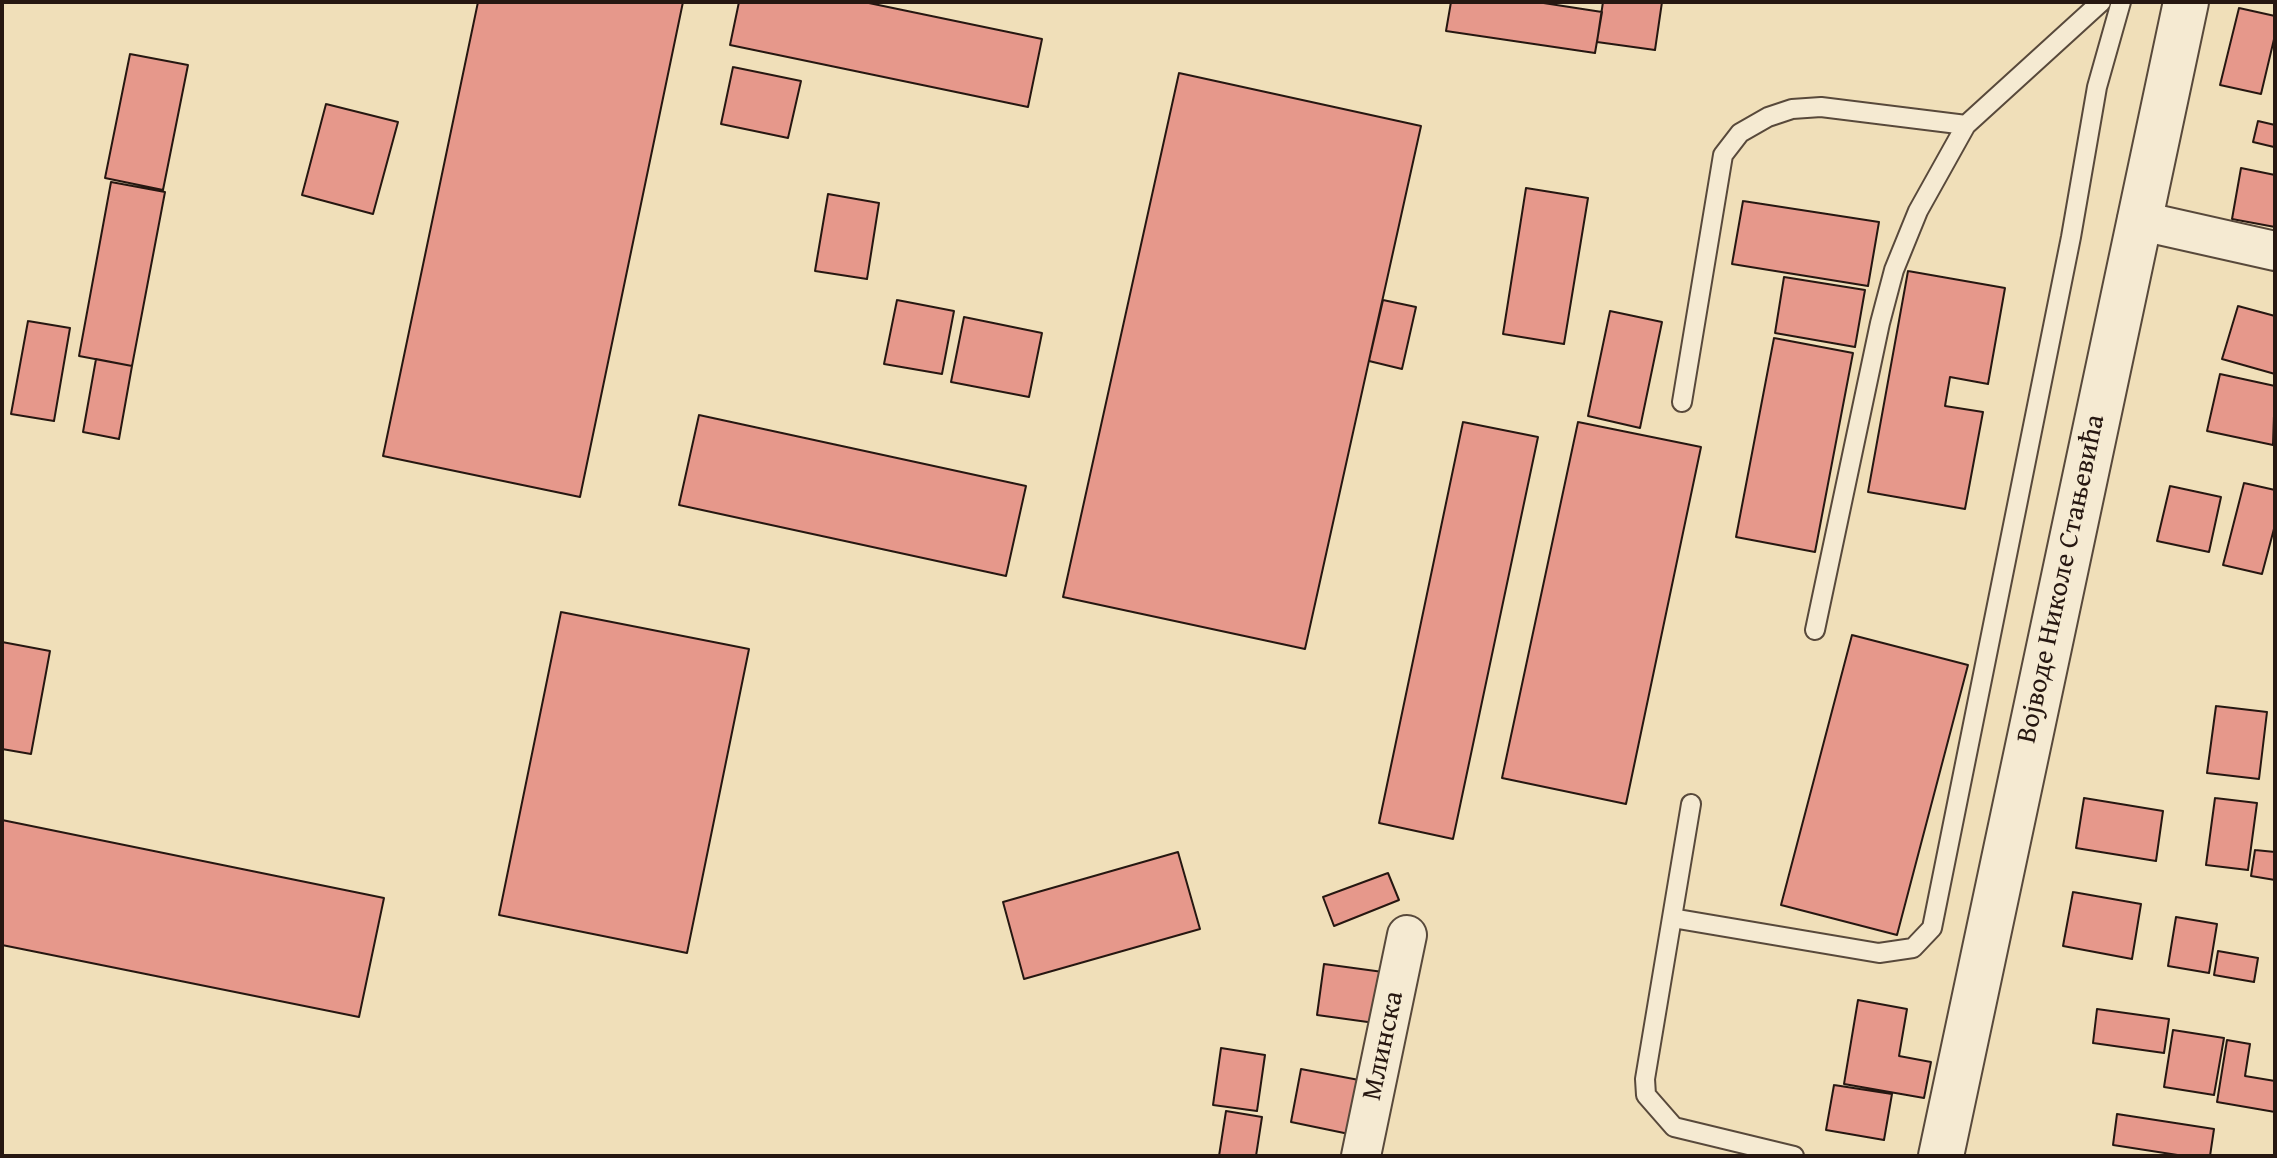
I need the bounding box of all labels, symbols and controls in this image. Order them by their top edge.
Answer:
street label: Војводе Николе Стањевића [2011,412,2113,746]
street label: Млинска [1356,988,1412,1104]

